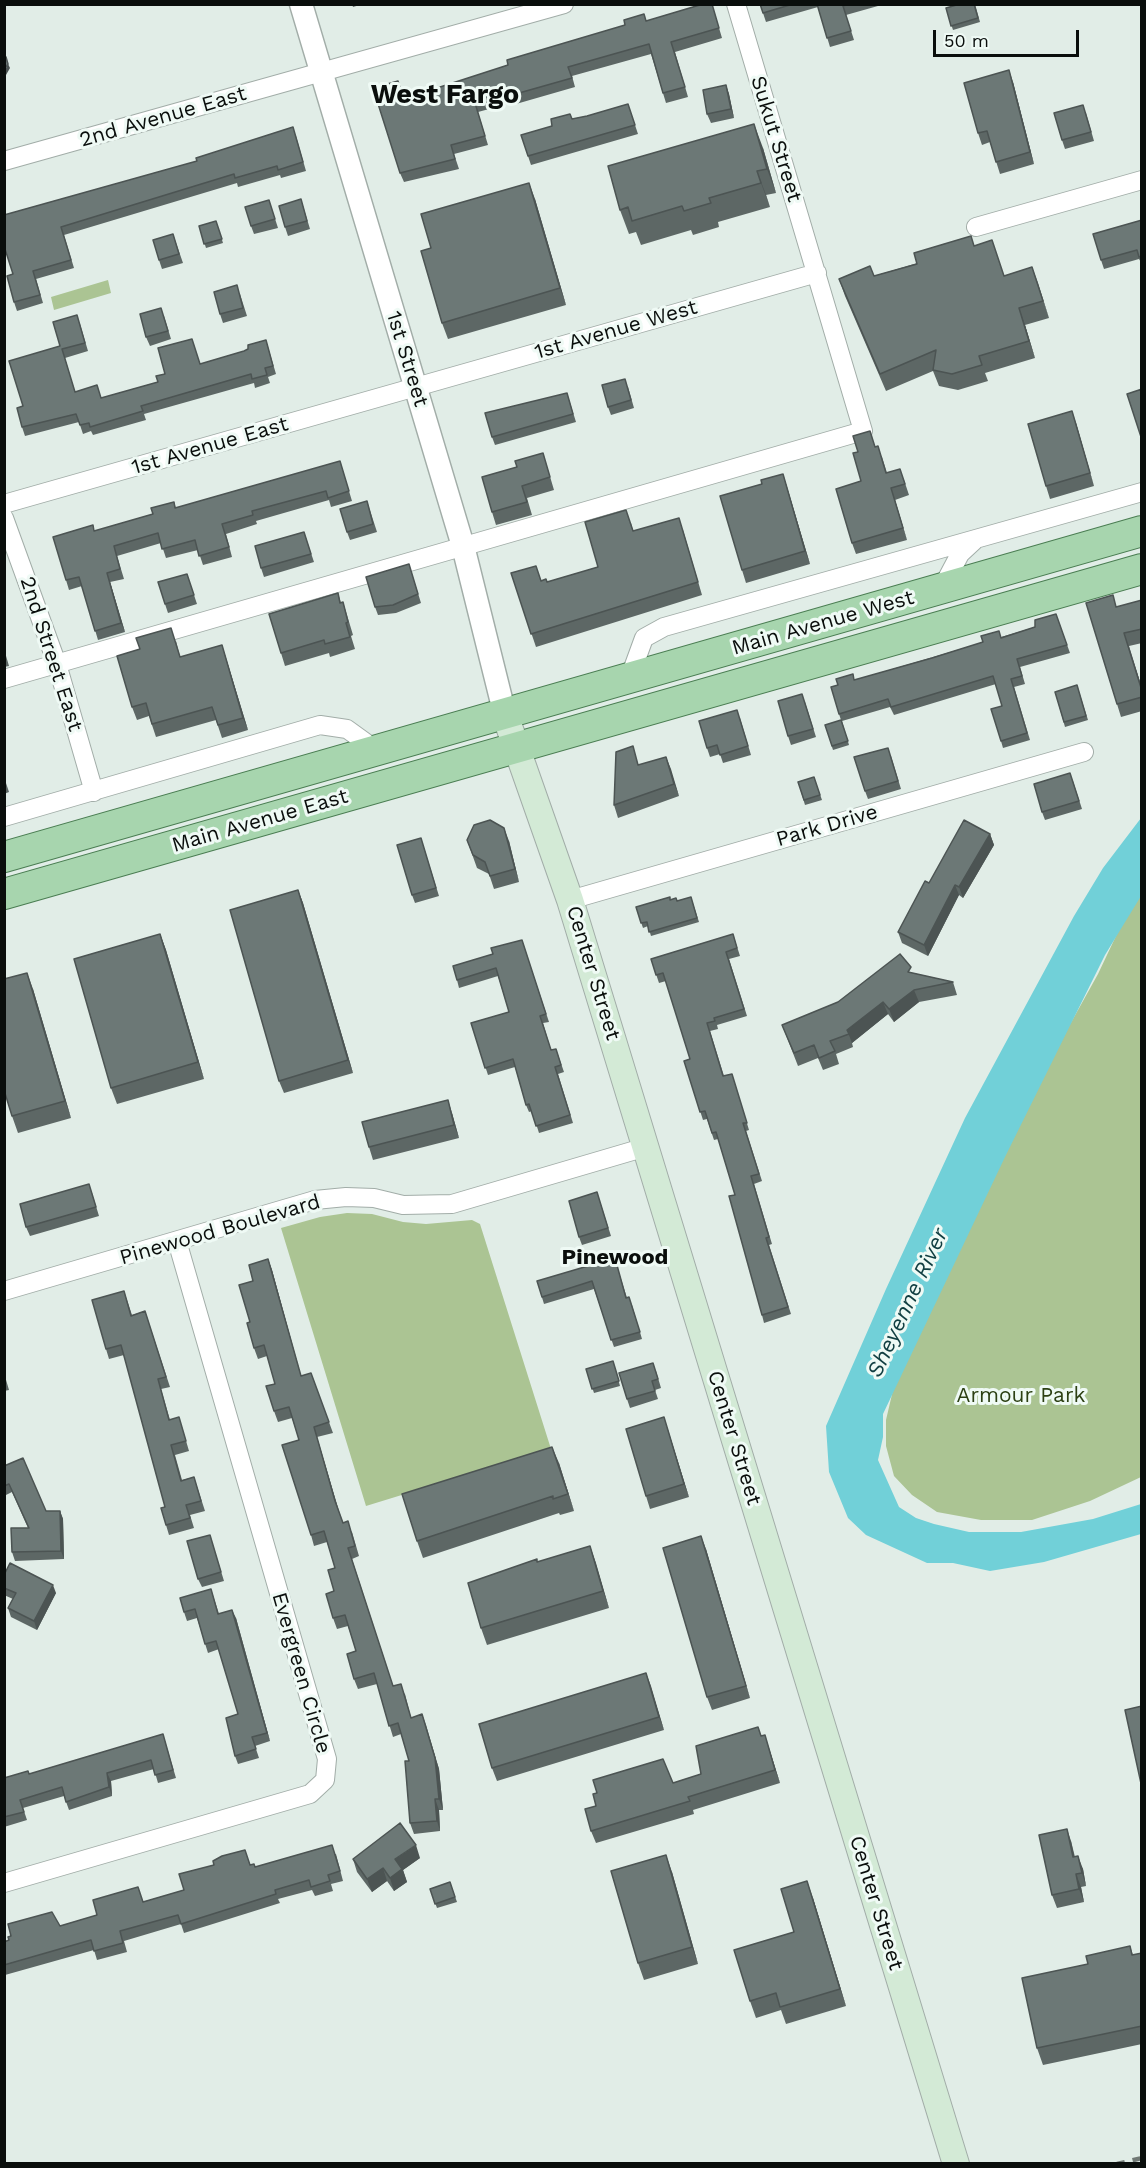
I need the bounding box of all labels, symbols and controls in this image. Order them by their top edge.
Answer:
scale bar [936,18,1082,56]
text: 50 m [944,30,989,51]
street label: Sukut Street [745,73,807,205]
district label: West Fargo [371,79,519,111]
street label: 2nd Avenue East [77,81,249,153]
street label: 1st Avenue West [532,295,700,365]
street label: 1st Street [381,308,433,410]
street label: 1st Avenue East [129,412,291,480]
street label: 2nd Street East [14,574,88,734]
street label: Main Avenue West [729,585,917,661]
street label: Main Avenue East [169,784,351,858]
street label: Park Drive [773,799,881,853]
street label: Center Street [561,903,625,1043]
street label: Pinewood Boulevard [117,1189,323,1271]
water label: Sheyenne River [862,1224,954,1382]
district label: Pinewood [562,1245,668,1271]
street label: Center Street [702,1368,766,1508]
park label: Armour Park [957,1383,1085,1409]
street label: Evergreen Circle [266,1590,336,1756]
street label: Center Street [844,1833,908,1973]

